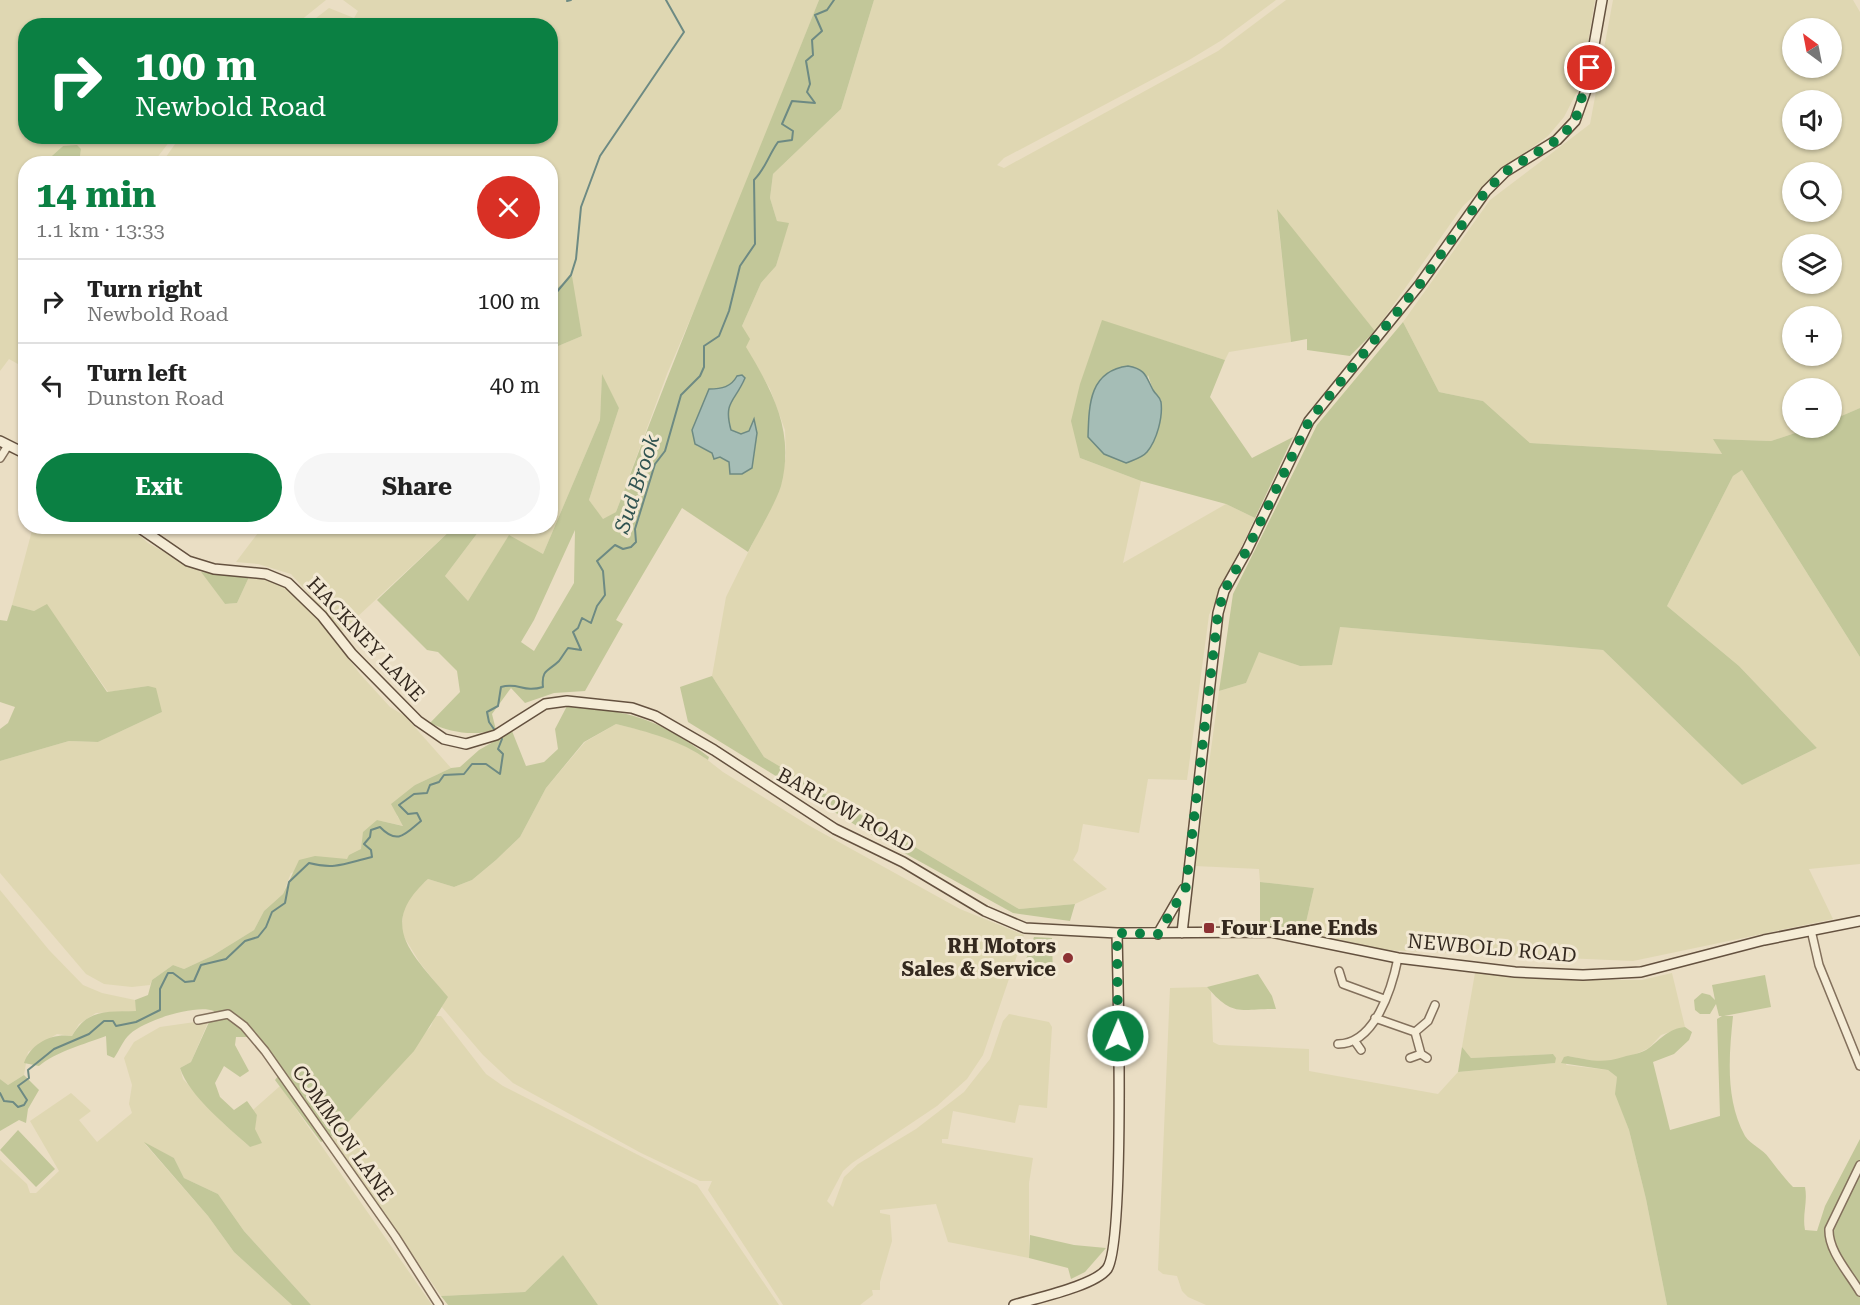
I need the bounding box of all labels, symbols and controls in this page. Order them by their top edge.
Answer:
north arrow [1782,18,1842,78]
map controls [1782,18,1842,438]
text: 100 m [135,41,257,90]
icon: right [36,42,114,120]
pin [1564,42,1615,93]
icon: arrive [1573,51,1606,84]
button: sound [1782,90,1842,150]
text: Newbold Road [135,91,326,123]
button: search [1782,162,1842,222]
text: 14 min [36,174,156,216]
button: close [477,176,540,239]
text: 1.1 km · 13:33 [36,218,165,242]
button: layers [1782,234,1842,294]
text: Turn right [87,277,202,302]
icon: right [36,285,69,318]
text: 100 m [477,289,540,314]
text: Newbold Road [87,302,229,326]
button: + [1782,306,1842,366]
text: Turn left [87,361,187,386]
icon: left [36,369,69,402]
text: 40 m [490,373,540,398]
button: − [1782,378,1842,438]
text: Dunston Road [87,386,224,410]
water label: Sud Brook [609,431,664,537]
button: Exit [36,453,282,522]
button: Share [294,453,540,522]
street label: HACKNEY LANE [302,572,430,706]
street label: BARLOW ROAD [773,762,919,858]
place label: Four Lane Ends [1221,916,1378,940]
marker: Four Lane Ends [1202,921,1216,935]
street label: NEWBOLD ROAD [1406,929,1578,967]
place label: RH Motors Sales & Service [902,934,1056,981]
marker: RH Motors Sales & Service [1061,951,1075,965]
position arrow [1086,1004,1150,1068]
street label: COMMON LANE [287,1060,399,1206]

